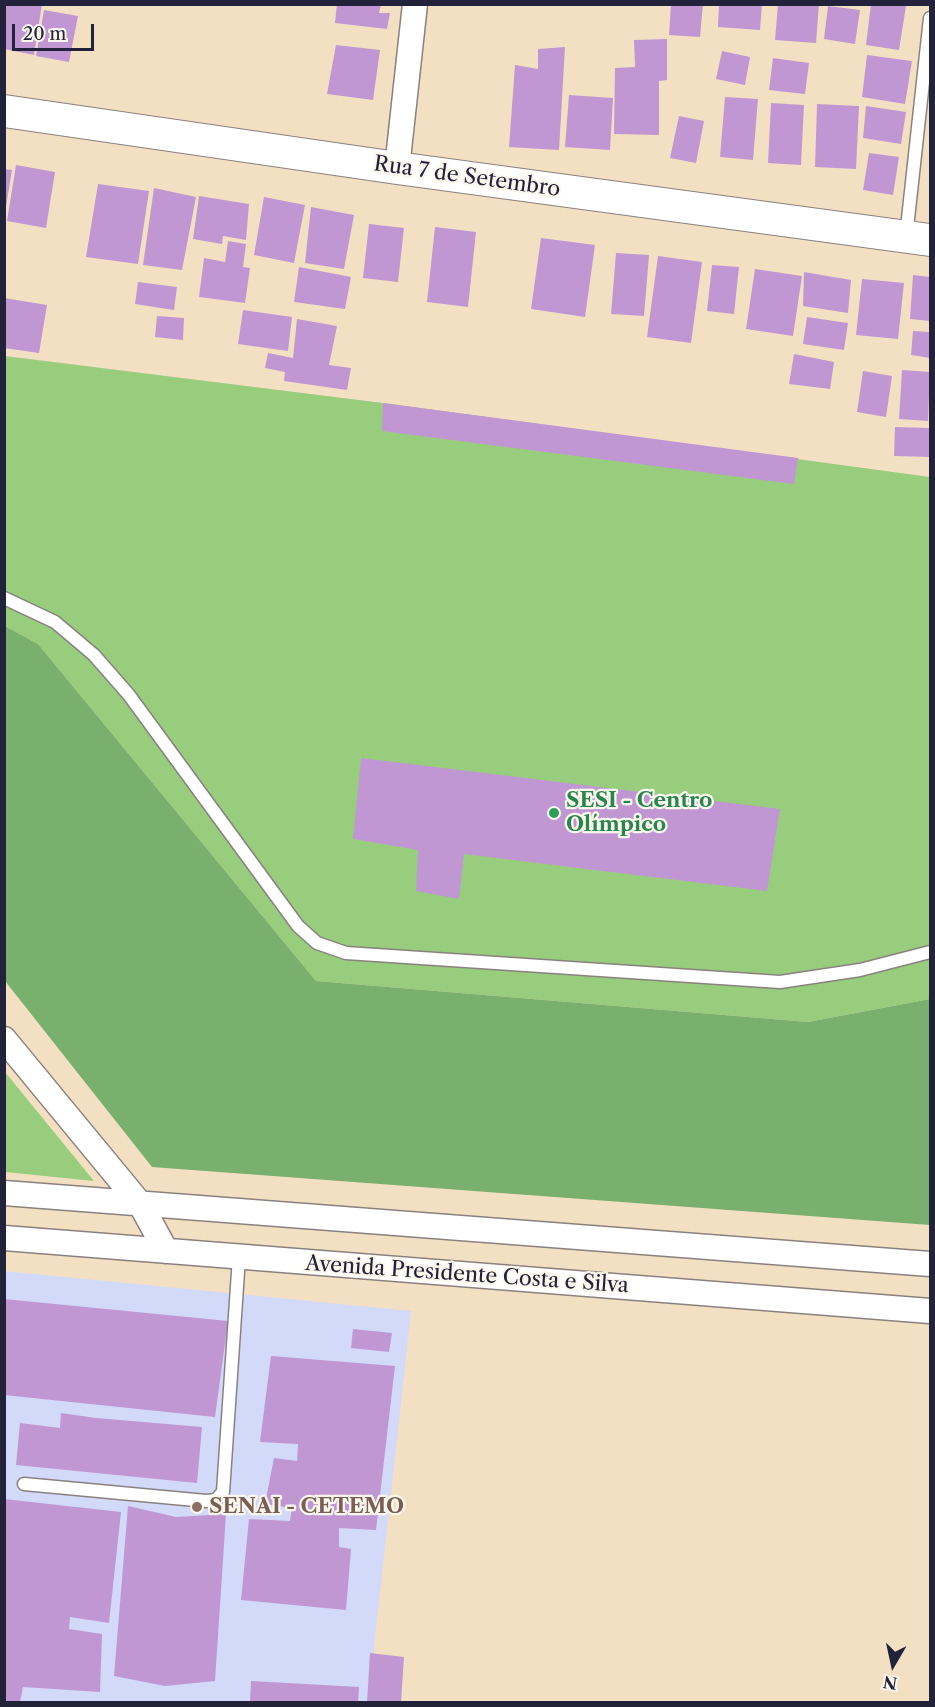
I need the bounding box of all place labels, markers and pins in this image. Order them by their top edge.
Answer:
place label: SESI - Centro Olímpico [566,788,712,838]
marker: SESI - Centro Olímpico [547,806,561,820]
place label: SENAI - CETEMO [209,1494,404,1520]
marker: SENAI - CETEMO [190,1500,204,1514]

